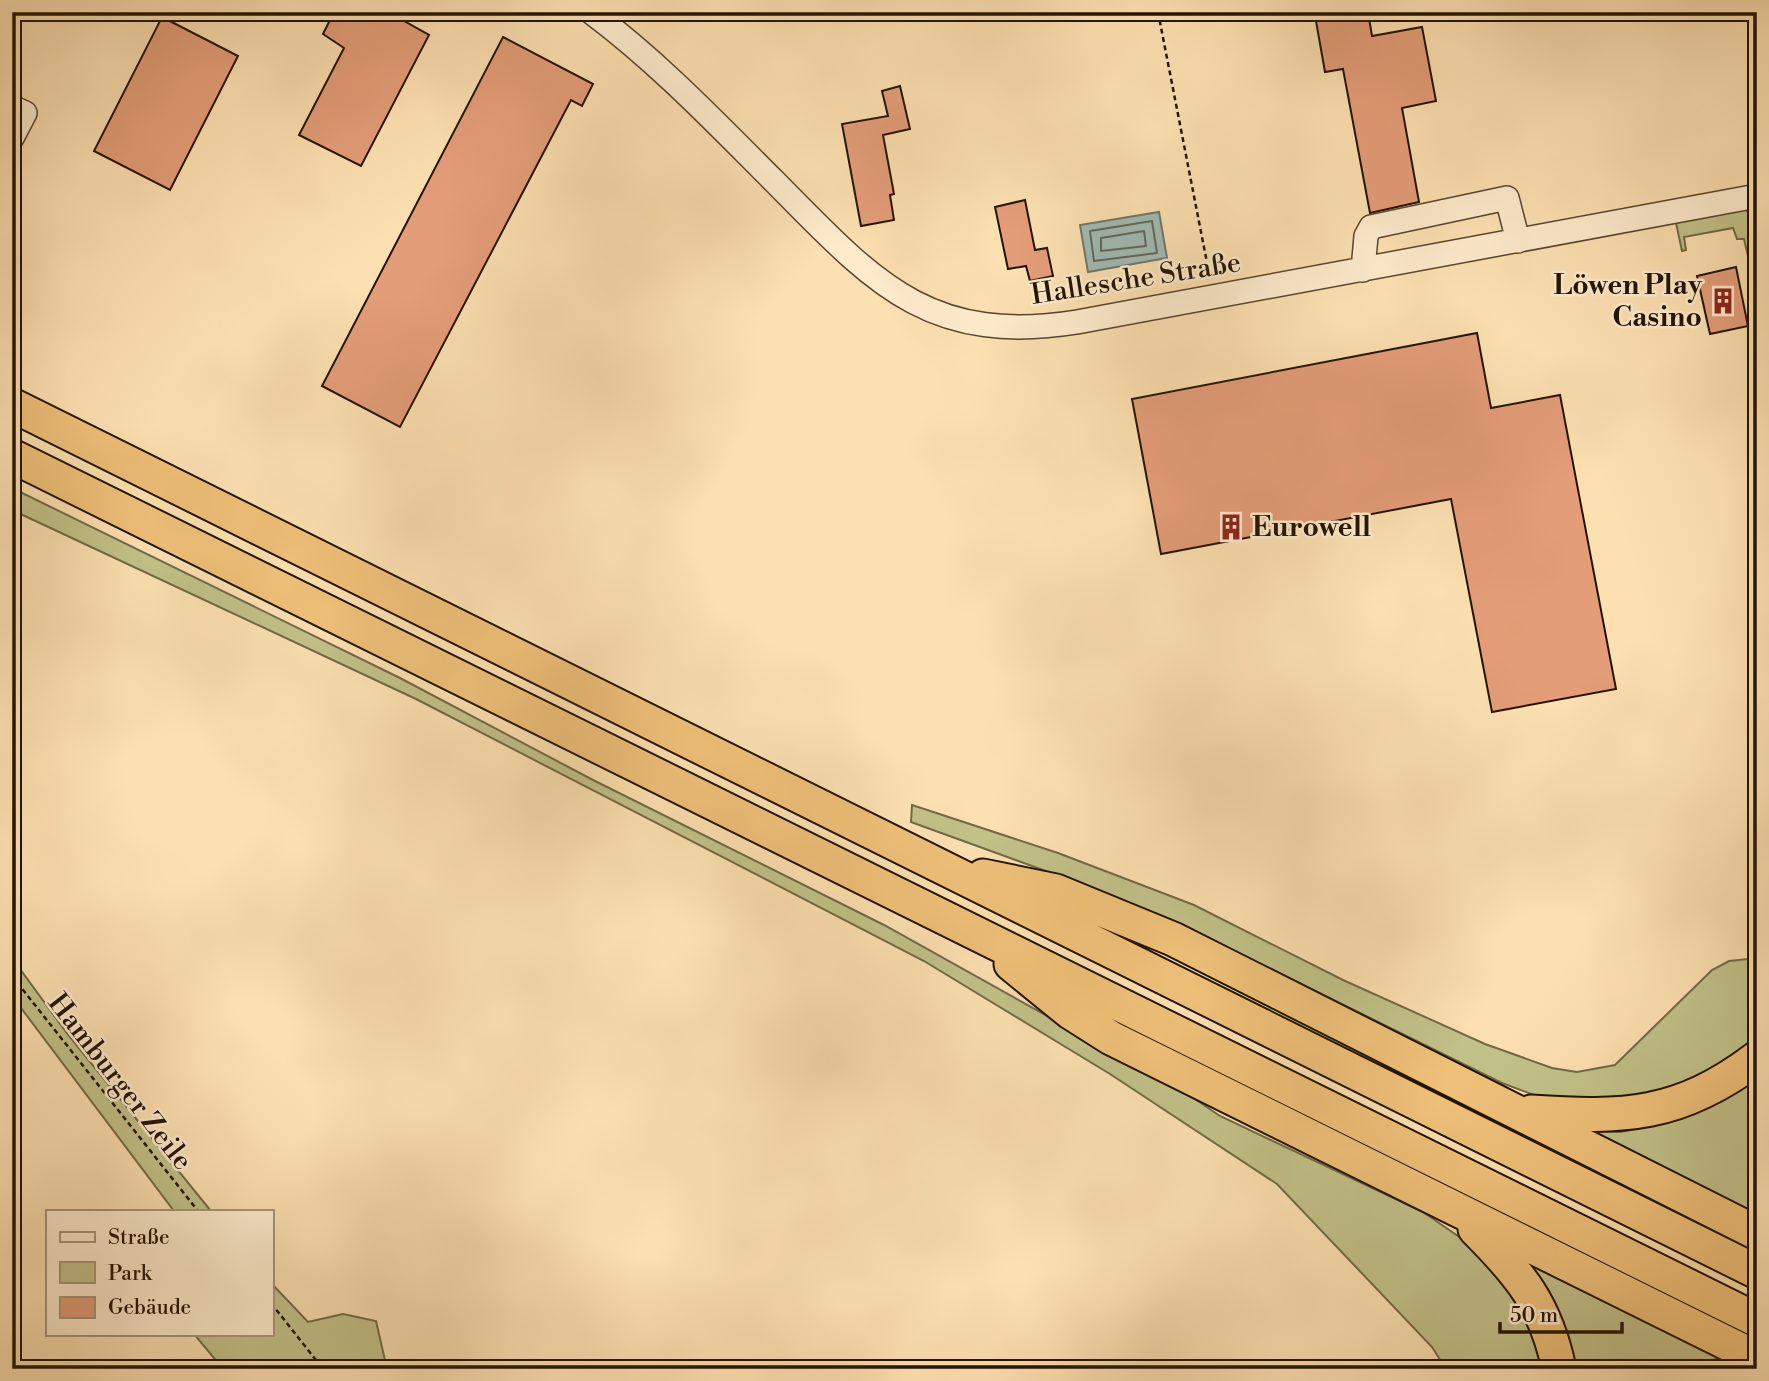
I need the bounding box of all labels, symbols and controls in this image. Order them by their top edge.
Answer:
street label: Hallesche Straße [1029,245,1243,313]
place label: Löwen Play Casino [1553,268,1703,335]
building icon: Löwen Play Casino [1708,286,1738,316]
place label: Eurowell [1252,510,1371,545]
building icon: Eurowell [1216,512,1246,542]
street label: Hamburger Zeile [40,986,200,1178]
legend [46,1210,273,1336]
text: Straße [108,1225,170,1251]
text: Park [108,1261,153,1287]
scale bar [1500,1290,1622,1334]
text: Gebäude [108,1295,191,1321]
text: 50 m [1510,1303,1558,1329]

